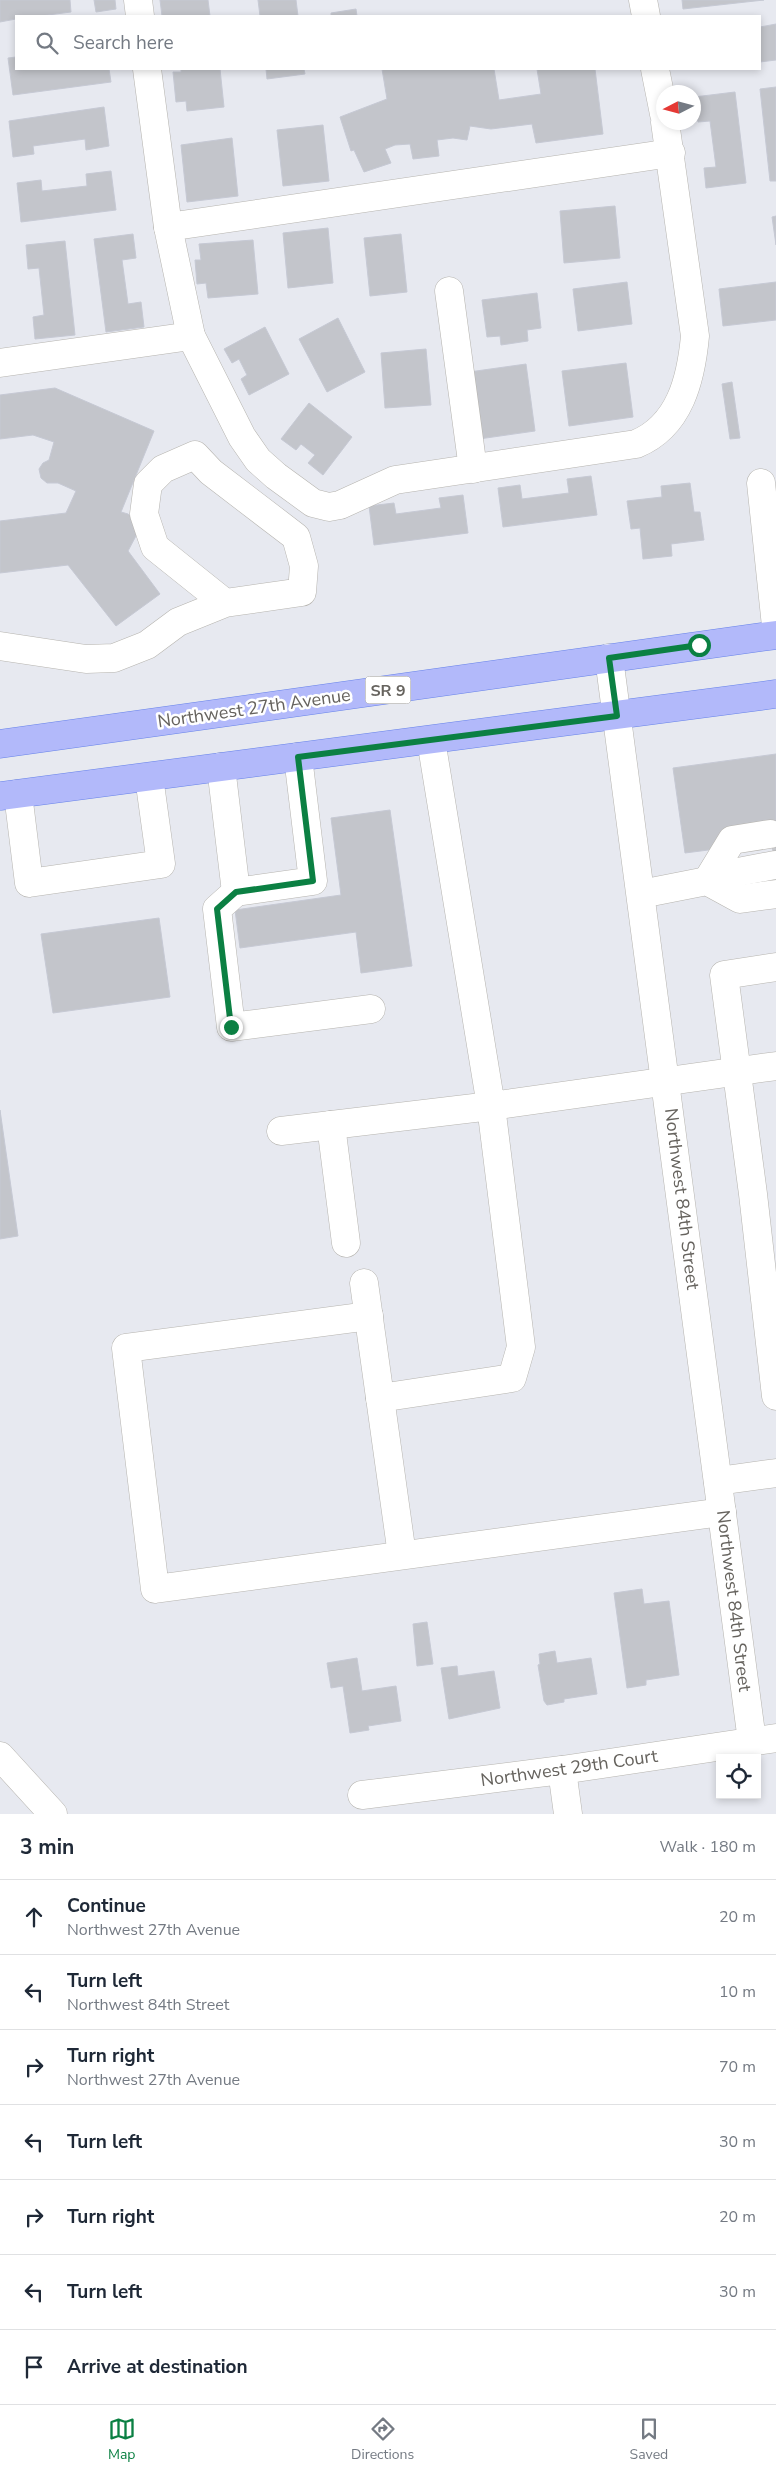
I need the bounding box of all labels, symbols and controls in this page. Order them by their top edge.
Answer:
search box [15,15,761,70]
icon: search [33,29,61,57]
text: Search here [73,30,174,56]
north arrow [656,85,701,130]
route start [688,634,711,657]
road number: SR 9 [366,676,410,704]
street label: Northwest 27th Avenue [156,683,352,733]
route end [220,1016,243,1039]
street label: Northwest 84th Street [659,1107,705,1292]
street label: Northwest 84th Street [711,1509,757,1694]
street label: Northwest 29th Court [479,1744,660,1792]
map controls [716,1754,761,1799]
button: locate [716,1754,761,1799]
text: 3 min [20,1833,74,1861]
text: Walk · 180 m [660,1836,756,1858]
text: Continue [67,1893,146,1919]
icon: ahead [20,1903,48,1931]
text: 20 m [719,1906,756,1928]
text: Northwest 27th Avenue [67,1919,240,1941]
text: Turn left [67,1968,142,1994]
icon: left [20,1978,48,2006]
text: 10 m [719,1981,756,2003]
text: Northwest 84th Street [67,1994,229,2016]
text: Turn right [67,2043,154,2069]
icon: right [20,2053,48,2081]
text: 70 m [719,2056,756,2078]
text: Northwest 27th Avenue [67,2069,240,2091]
icon: left [20,2128,48,2156]
text: Turn left [67,2129,142,2155]
text: 30 m [719,2131,756,2153]
icon: right [20,2203,48,2231]
text: Turn right [67,2204,154,2230]
text: 20 m [719,2206,756,2228]
icon: left [20,2278,48,2306]
text: Turn left [67,2279,142,2305]
text: 30 m [719,2281,756,2303]
icon: arrive [20,2353,48,2381]
text: Arrive at destination [67,2354,248,2380]
tab: Map [108,2415,136,2464]
tab: Directions [351,2415,414,2464]
tab: Saved [630,2415,668,2464]

